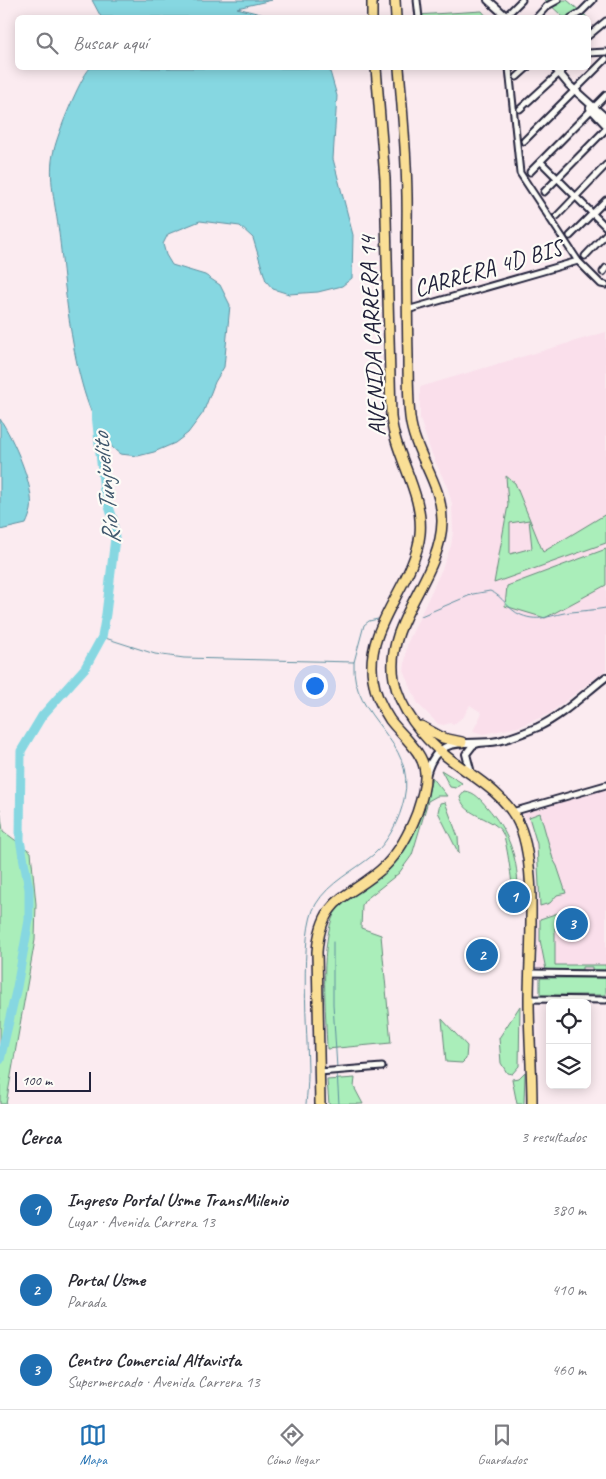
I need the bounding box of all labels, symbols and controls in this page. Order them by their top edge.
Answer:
search box [15,15,591,70]
icon: search [33,29,61,57]
text: Buscar aquí [73,31,147,55]
street label: CARRERA 4D BIS [410,232,569,304]
street label: AVENIDA CARRERA 14 [352,233,392,437]
water label: Río Tunjuelito [84,429,128,546]
your location [302,673,328,699]
pin: 1 [498,878,530,916]
pin: 3 [556,905,588,943]
pin: 2 [466,936,498,974]
map controls [546,999,591,1089]
button: locate [546,999,591,1044]
button: layers [546,1044,591,1089]
scale bar [15,1069,91,1092]
text: 100 m [22,1072,52,1089]
text: Cerca [20,1124,61,1150]
text: 3 resultados [521,1127,586,1147]
text: Ingreso Portal Usme TransMilenio [67,1188,288,1212]
text: 1 [32,1200,40,1220]
text: 380 m [552,1200,586,1220]
text: Lugar · Avenida Carrera 13 [67,1212,215,1232]
text: Portal Usme [67,1268,145,1292]
text: 2 [32,1280,40,1300]
text: 410 m [552,1280,586,1300]
text: Parada [67,1292,106,1312]
text: Centro Comercial Altavista [67,1348,241,1372]
text: 3 [32,1360,40,1380]
text: 460 m [552,1360,586,1380]
text: Supermercado · Avenida Carrera 13 [67,1372,260,1392]
tab: Mapa [79,1421,107,1468]
tab: Cómo llegar [266,1421,319,1468]
tab: Guardados [478,1421,527,1468]

